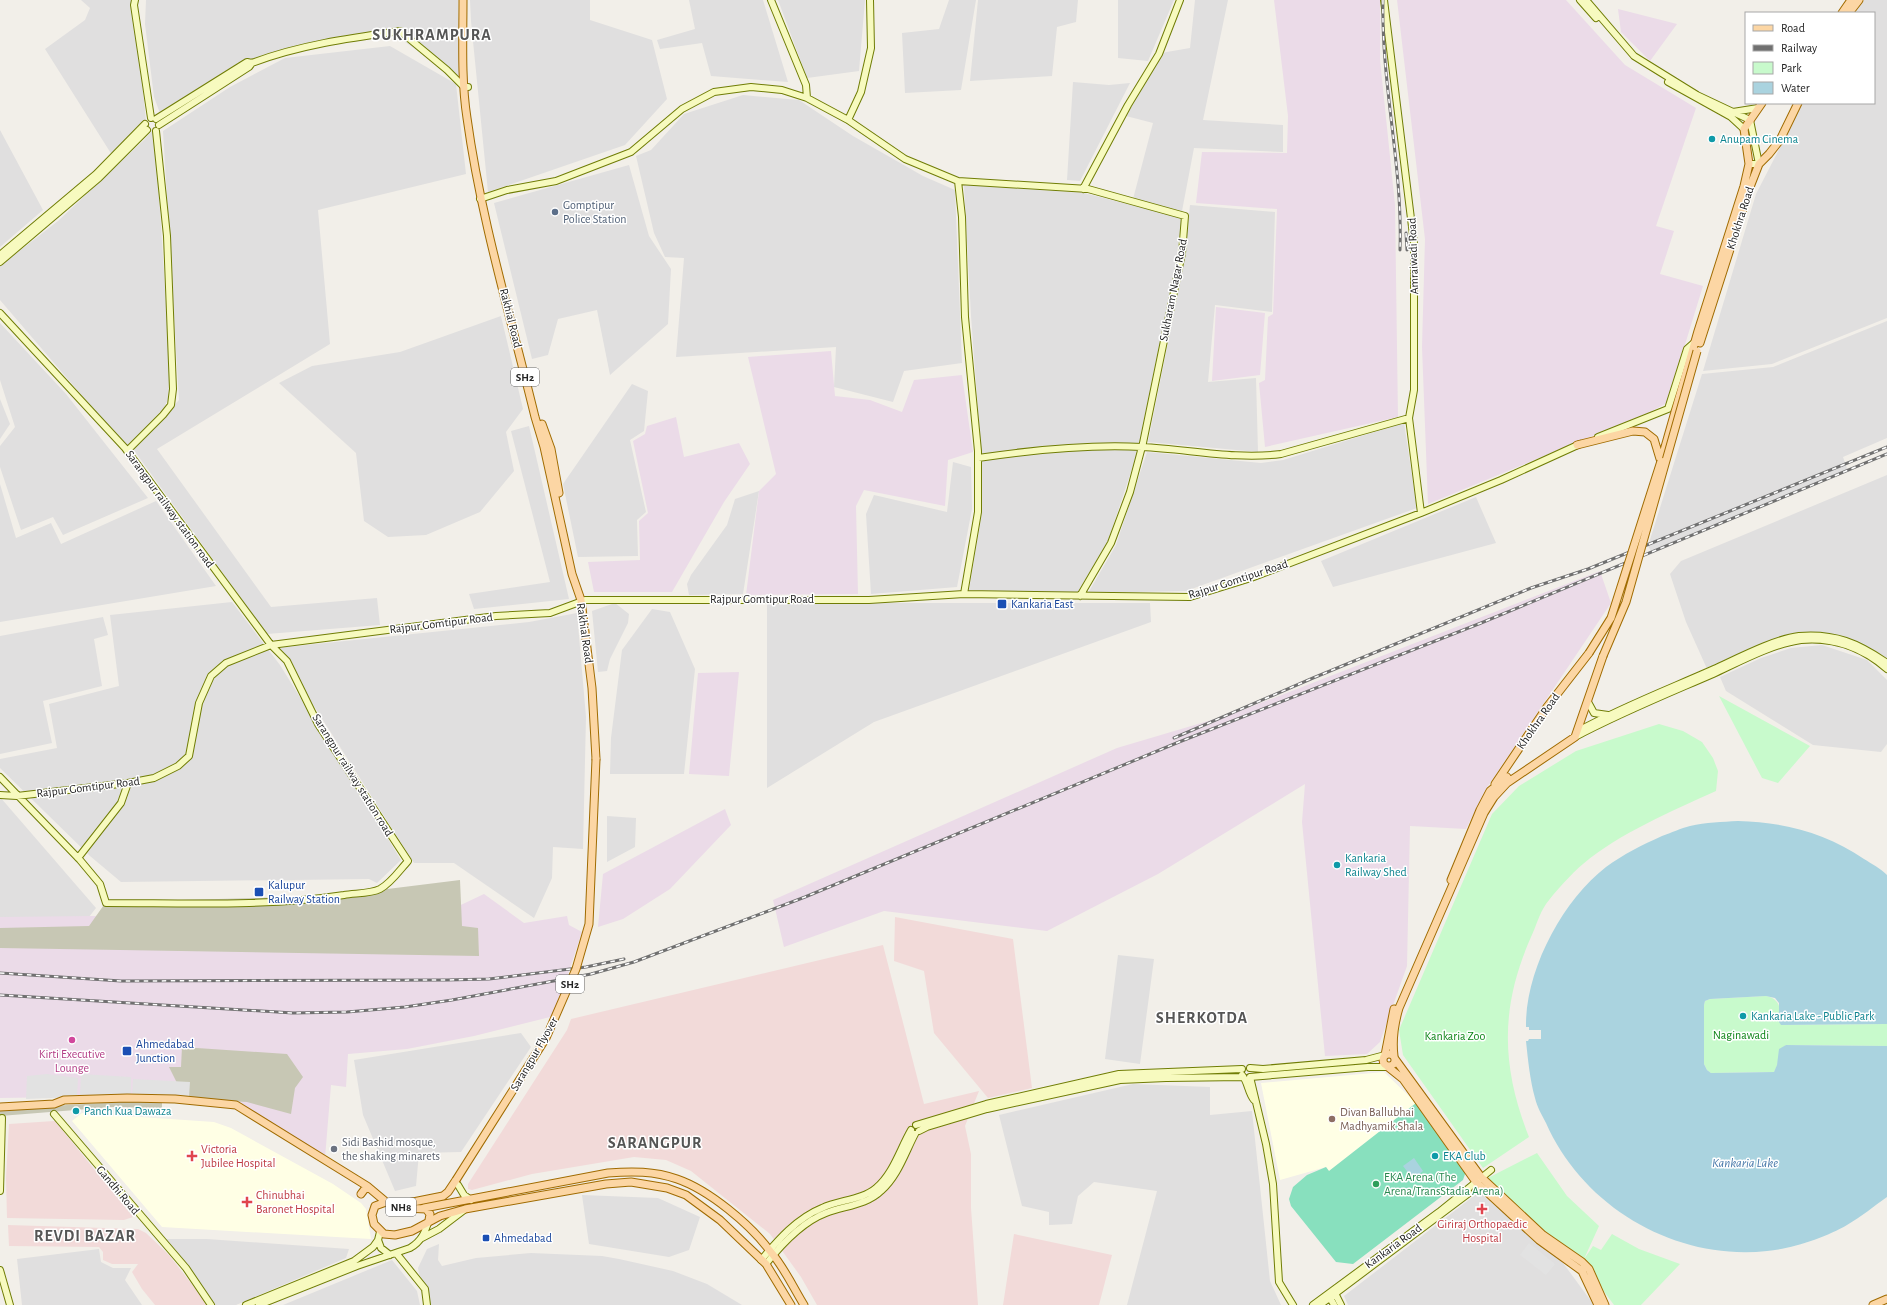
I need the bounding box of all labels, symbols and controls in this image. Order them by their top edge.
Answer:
legend [1745,12,1875,104]
text: Road [1781,22,1805,34]
district label: SUKHRAMPURA [372,27,492,43]
text: Railway [1781,42,1817,55]
text: Park [1781,62,1802,74]
text: Water [1781,82,1810,94]
place label: Anupam Cinema [1720,133,1799,145]
marker: Anupam Cinema [1707,134,1717,144]
street label: Khokhra Road [1724,185,1756,251]
place label: Gomptipur Police Station [563,199,626,225]
marker: Gomptipur Police Station [550,207,560,217]
street label: Amraiwadi Road [1406,217,1420,295]
street label: Sukharam Nagar Road [1157,238,1189,342]
street label: Rakhial Road [498,287,524,349]
road number: SH2 [511,368,539,386]
street label: Sarangpur railway station road [123,448,216,570]
street label: Rajpur Gomtipur Road [1187,557,1290,602]
street label: Rajpur Gomtipur Road [710,593,814,606]
marker: Kankaria East [996,598,1008,610]
place label: Kankaria East [1011,598,1074,610]
street label: Rakhial Road [575,602,595,664]
street label: Rajpur Gomtipur Road [389,611,493,636]
street label: Khokhra Road [1514,691,1562,751]
street label: Sarangpur railway station road [310,712,396,839]
street label: Rajpur Gomtipur Road [36,775,140,800]
place label: Kankaria Railway Shed [1345,852,1407,879]
marker: Kankaria Railway Shed [1332,860,1342,870]
place label: Kalupur Railway Station [268,879,340,906]
marker: Kalupur Railway Station [253,886,265,898]
road number: SH2 [556,975,584,993]
district label: SHERKOTDA [1156,1010,1248,1026]
place label: Kankaria Lake - Public Park [1751,1010,1875,1022]
marker: Kankaria Lake - Public Park [1738,1011,1748,1021]
street label: Sarangpur Flyover [508,1015,561,1094]
park label: Naginawadi [1713,1029,1769,1041]
park label: Kankaria Zoo [1425,1030,1486,1042]
marker: Kirti Executive Lounge [67,1035,77,1045]
place label: Ahmedabad Junction [136,1038,194,1064]
marker: Ahmedabad Junction [121,1045,133,1057]
place label: Kirti Executive Lounge [39,1048,105,1074]
place label: Panch Kua Dawaza [84,1105,172,1117]
marker: Panch Kua Dawaza [71,1106,81,1116]
place label: Divan Ballubhai Madhyamik Shala [1340,1106,1424,1133]
marker: Divan Ballubhai Madhyamik Shala [1327,1114,1337,1124]
district label: SARANGPUR [608,1135,702,1151]
place label: Sidi Bashid mosque, the shaking minarets [342,1136,440,1162]
place label: Victoria Jubilee Hospital [201,1143,275,1169]
marker: Sidi Bashid mosque, the shaking minarets [329,1144,339,1154]
marker: Victoria Jubilee Hospital [186,1150,198,1162]
place label: EKA Club [1443,1150,1486,1162]
marker: EKA Club [1430,1151,1440,1161]
water label: Kankaria Lake [1712,1157,1778,1170]
street label: Gandhi Road [94,1163,142,1217]
place label: EKA Arena (The Arena/TransStadia Arena) [1384,1171,1504,1197]
marker: EKA Arena (The Arena/TransStadia Arena) [1371,1179,1381,1189]
place label: Chinubhai Baronet Hospital [256,1189,335,1215]
marker: Chinubhai Baronet Hospital [241,1196,253,1208]
road number: NH8 [386,1198,416,1216]
marker: Giriraj Orthopaedic Hospital [1476,1203,1488,1215]
place label: Giriraj Orthopaedic Hospital [1437,1218,1527,1244]
street label: Kankaria Road [1362,1221,1424,1271]
district label: REVDI BAZAR [34,1228,136,1244]
place label: Ahmedabad [494,1232,552,1244]
marker: Ahmedabad [481,1233,491,1243]

